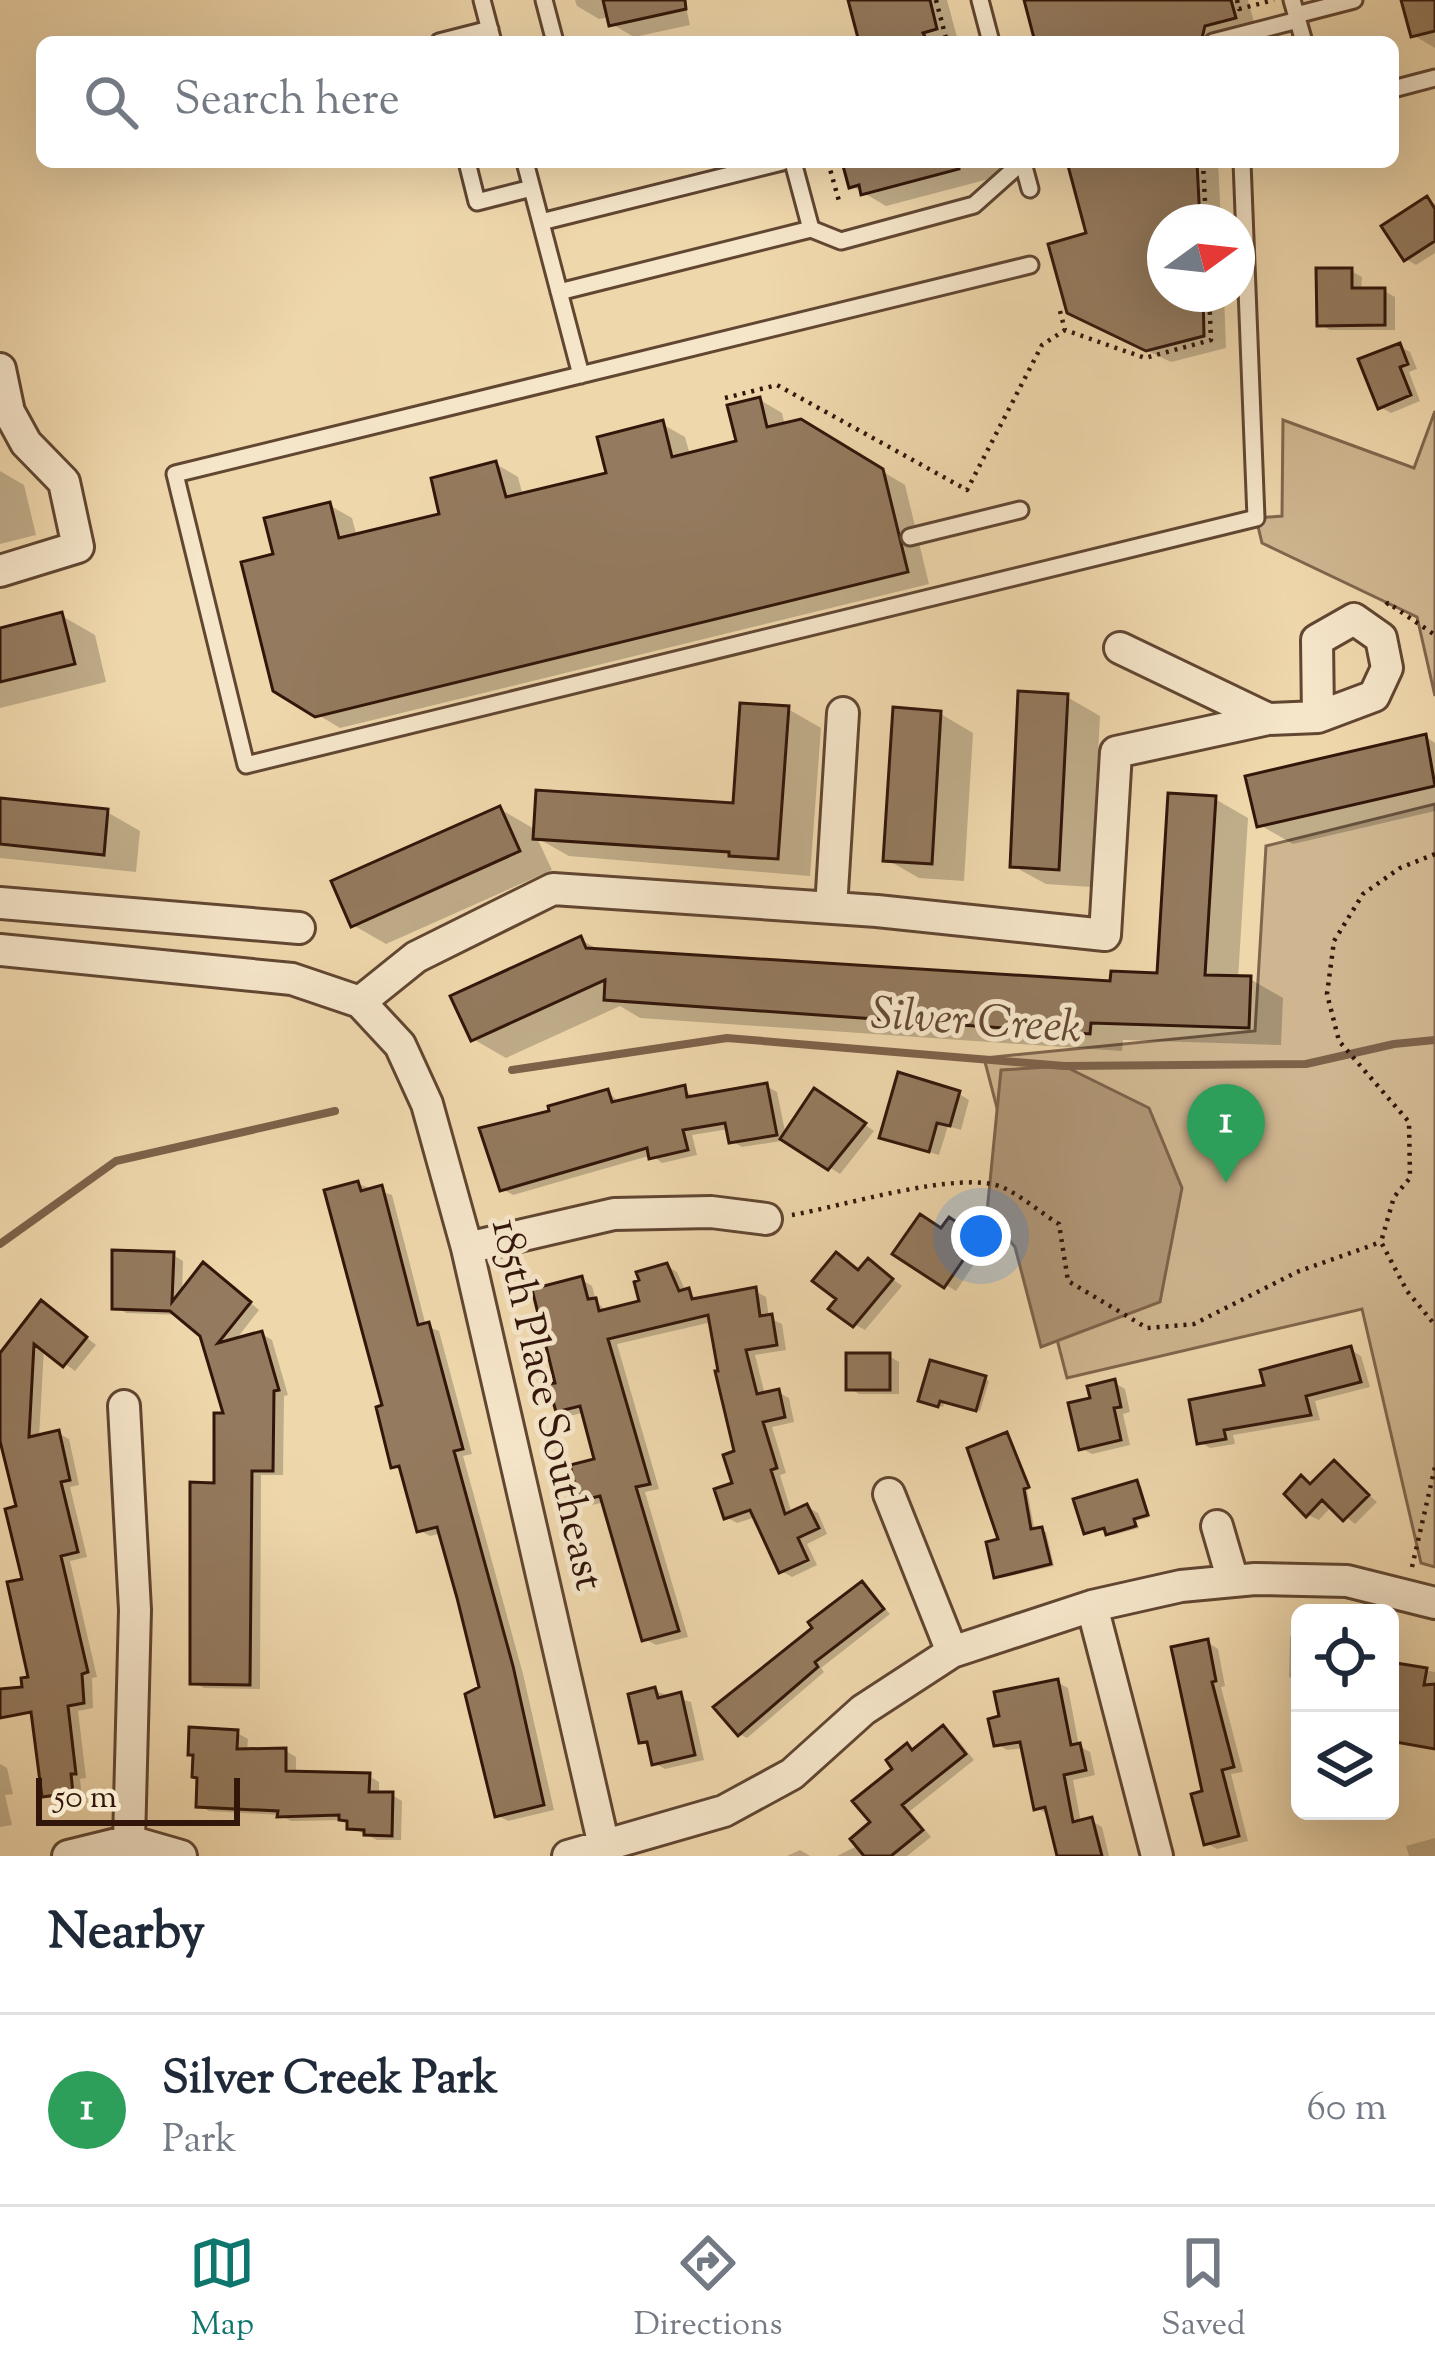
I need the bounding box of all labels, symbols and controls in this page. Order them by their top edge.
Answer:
search box [36,36,1399,168]
icon: search [78,69,144,135]
text: Search here [174,70,400,135]
north arrow [1147,204,1255,312]
water label: Silver Creek [869,984,1083,1064]
pin: 1 [1187,1084,1265,1183]
your location [951,1206,1011,1266]
street label: 185th Place Southeast [473,1213,617,1597]
map controls [1291,1604,1399,1820]
button: locate [1291,1604,1399,1712]
button: layers [1291,1712,1399,1820]
scale bar [36,1772,240,1825]
text: 50 m [54,1775,117,1823]
text: Nearby [48,1898,205,1971]
text: Silver Creek Park [162,2049,498,2114]
text: 1 [80,2082,94,2138]
text: 60 m [1306,2082,1387,2138]
text: Park [162,2114,237,2170]
tab: Map [189,2230,255,2350]
tab: Directions [634,2230,783,2350]
tab: Saved [1161,2230,1246,2350]

